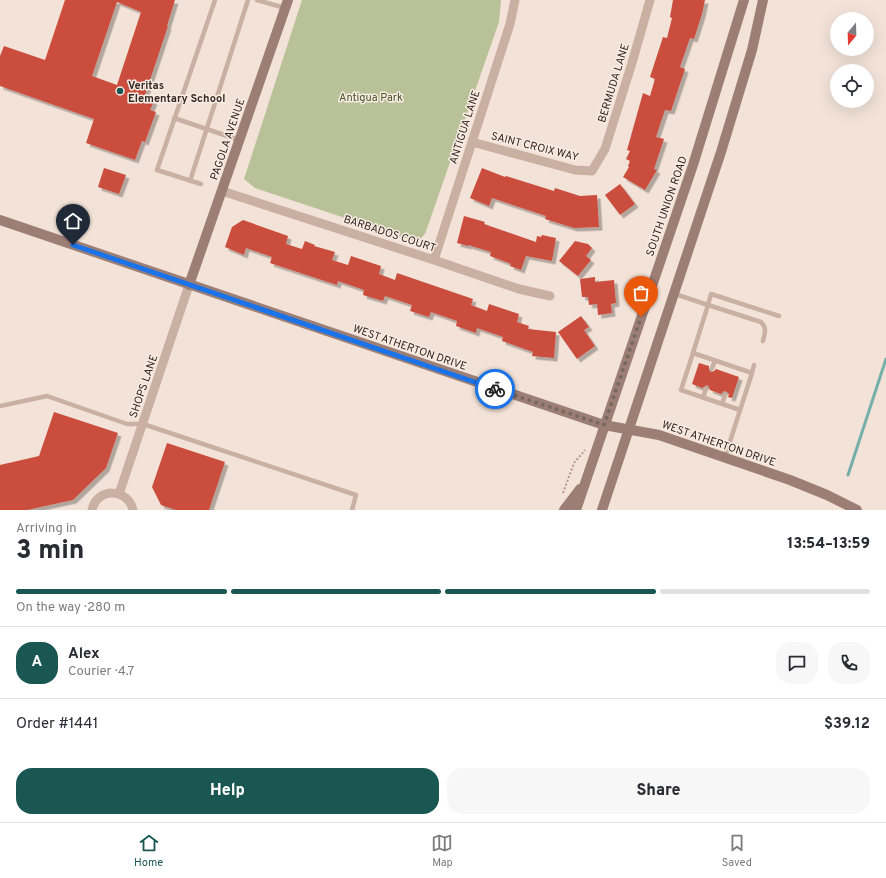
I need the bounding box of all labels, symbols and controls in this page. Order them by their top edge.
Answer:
north arrow [830,12,874,56]
map controls [830,12,874,108]
street label: BERMUDA LANE [595,42,633,125]
button: locate [830,64,874,108]
place label: Veritas Elementary School [128,79,225,106]
marker: Veritas Elementary School [115,86,125,96]
street label: ANTIGUA LANE [446,89,483,166]
park label: Antigua Park [339,91,403,105]
street label: PAGOLA AVENUE [207,97,249,182]
street label: SAINT CROIX WAY [490,129,580,165]
street label: SOUTH UNION ROAD [643,154,691,258]
pin [56,204,90,245]
icon: home [62,210,84,232]
street label: BARBADOS COURT [342,212,438,255]
pin [624,276,658,317]
icon: bag [630,282,652,304]
street label: WEST ATHERTON DRIVE [351,322,468,374]
street label: SHOPS LANE [127,353,161,420]
courier [475,369,515,409]
icon: bike [484,378,506,400]
street label: WEST ATHERTON DRIVE [660,418,777,470]
text: Arriving in [16,521,77,537]
text: 3 min [16,535,84,568]
text: 13:54–13:59 [787,535,870,554]
text: On the way · 280 m [16,600,125,616]
button: chat [776,642,818,684]
button: phone [828,642,870,684]
text: Alex [68,645,100,664]
text: A [32,653,42,672]
text: Courier · 4.7 [68,664,134,680]
text: Order #1441 [16,715,98,734]
text: $39.12 [824,715,870,734]
button: Help [16,768,439,814]
button: Share [447,768,870,814]
tab: Home [134,832,163,870]
tab: Map [431,832,453,870]
tab: Saved [722,832,752,870]

